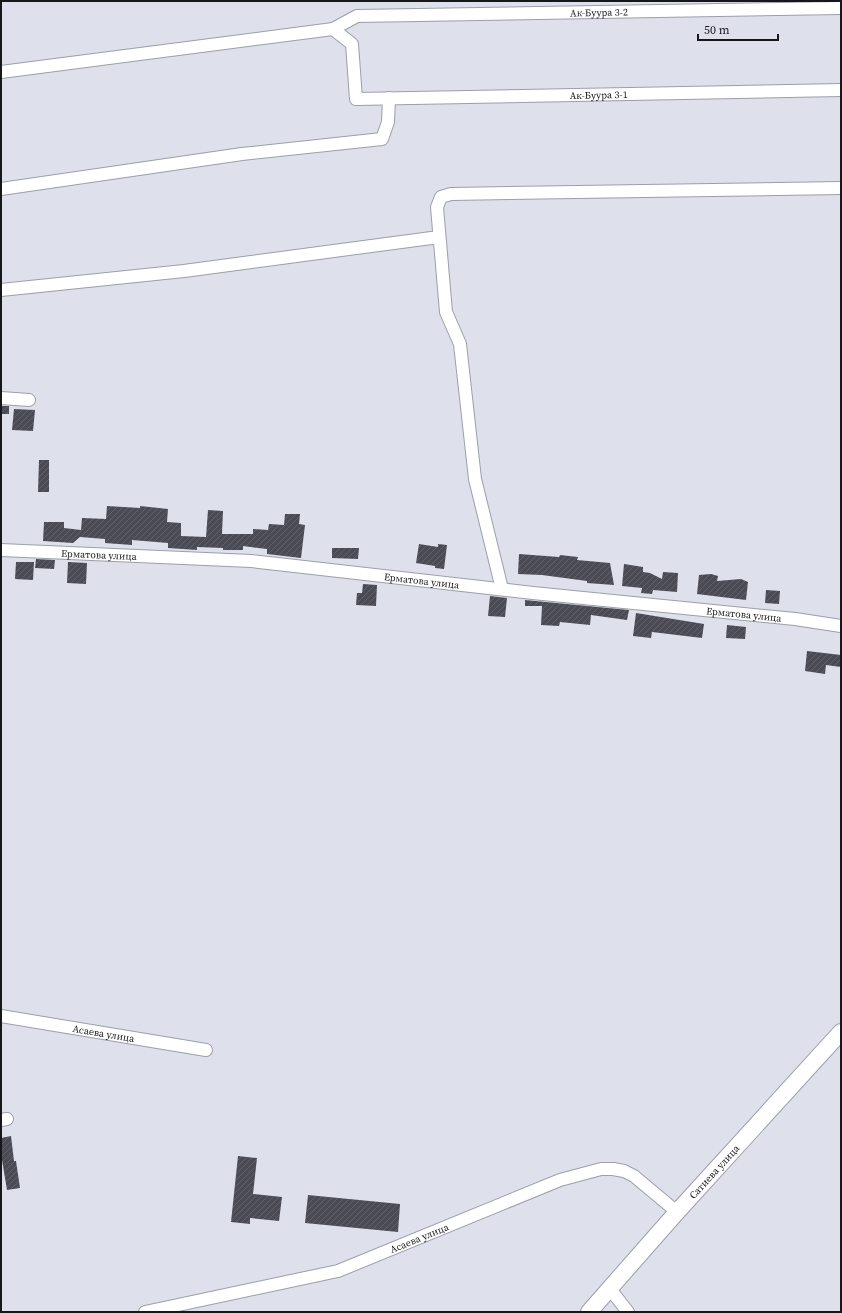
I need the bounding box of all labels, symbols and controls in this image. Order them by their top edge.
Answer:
street label: Ак-Буура 3-2 [570,5,628,19]
scale bar [698,16,778,42]
text: 50 m [704,22,730,38]
street label: Ак-Буура 3-1 [570,87,628,102]
street label: Ерматова улица [61,546,138,563]
street label: Ерматова улица [383,570,461,591]
street label: Ерматова улица [706,604,783,624]
street label: Асаева улица [72,1022,136,1045]
street label: Сатиева улица [686,1141,742,1201]
street label: Асаева улица [388,1220,451,1256]

